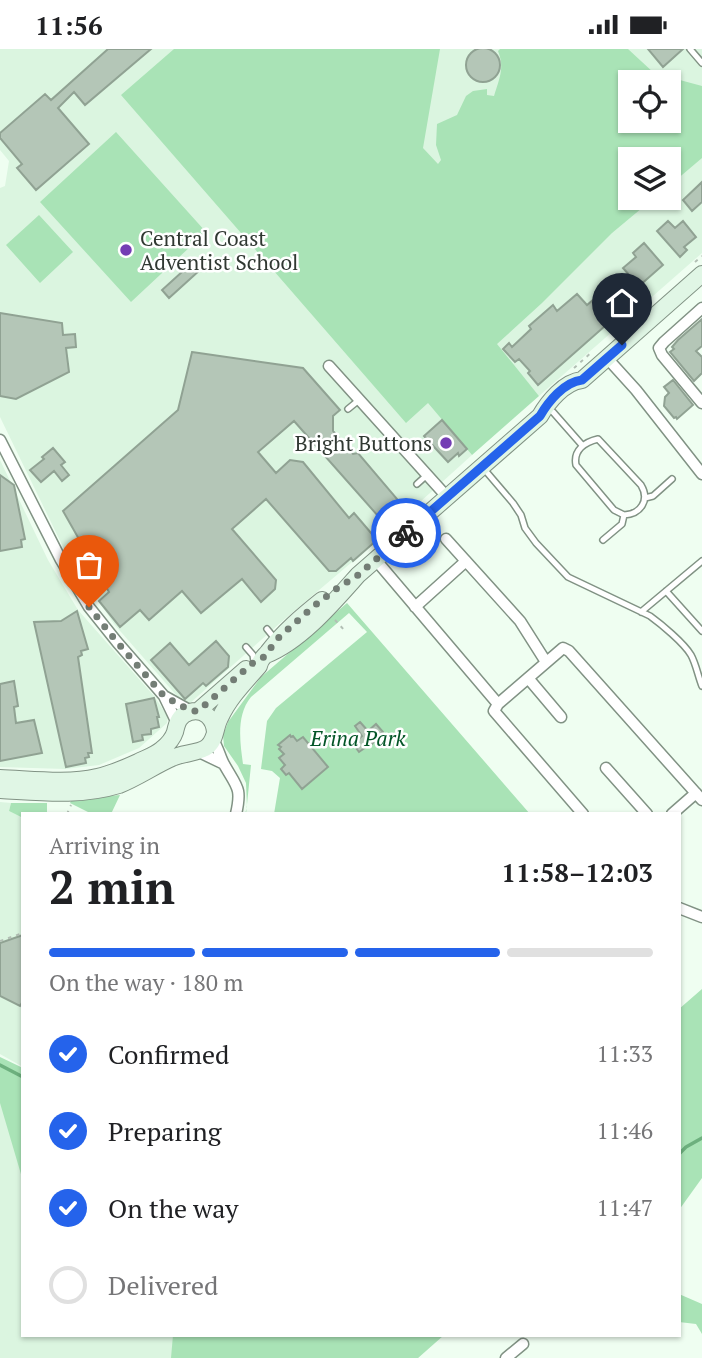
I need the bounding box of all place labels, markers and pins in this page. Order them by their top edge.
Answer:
place label: Central Coast Adventist School [140,224,298,276]
marker: Central Coast Adventist School [118,242,134,258]
pin [592,273,652,345]
place label: Bright Buttons [295,429,432,457]
marker: Bright Buttons [438,435,454,451]
pin [59,535,119,607]

